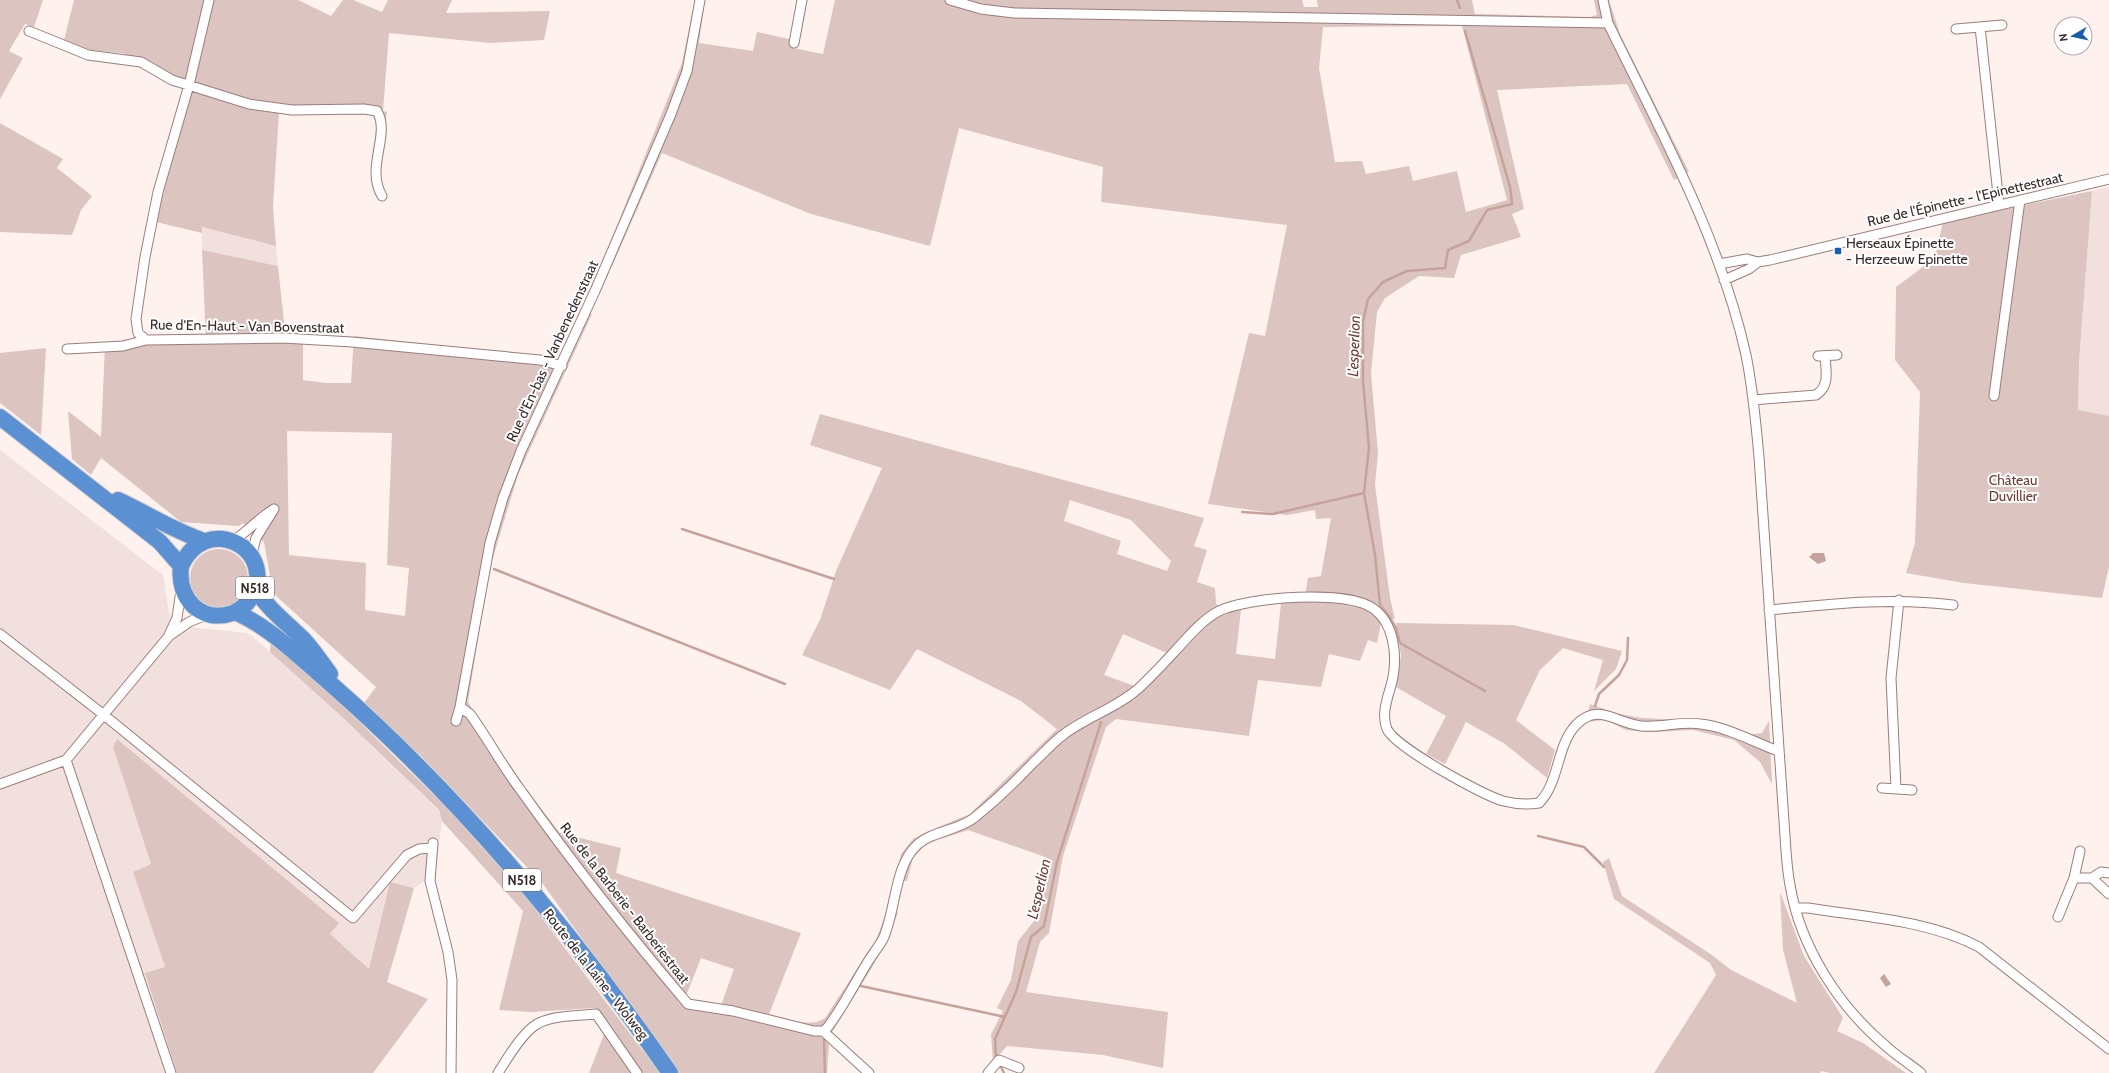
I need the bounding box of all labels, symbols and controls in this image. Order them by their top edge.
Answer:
north arrow [2053,16,2093,56]
text: N [2056,33,2071,43]
street label: Rue de l'Épinette - l'Epinettestraat [1865,168,2065,230]
place label: Herseaux Épinette - Herzeeuw Epinette [1846,234,1968,268]
marker: Herseaux Épinette - Herzeeuw Epinette [1833,246,1843,256]
street label: Rue d'En-bas - Vanbenedenstraat [502,257,602,445]
street label: Rue d'En-Haut - Van Bovenstraat [150,315,345,337]
water label: L'esperlion [1344,315,1364,377]
park label: Château Duvillier [1989,471,2038,505]
road number: N518 [236,577,274,599]
street label: Rue de la Barberie - Barberiestraat [556,819,694,988]
water label: L'esperlion [1023,857,1055,921]
road number: N518 [503,869,541,891]
street label: Route de la Laine - Wolweg [539,905,653,1044]

